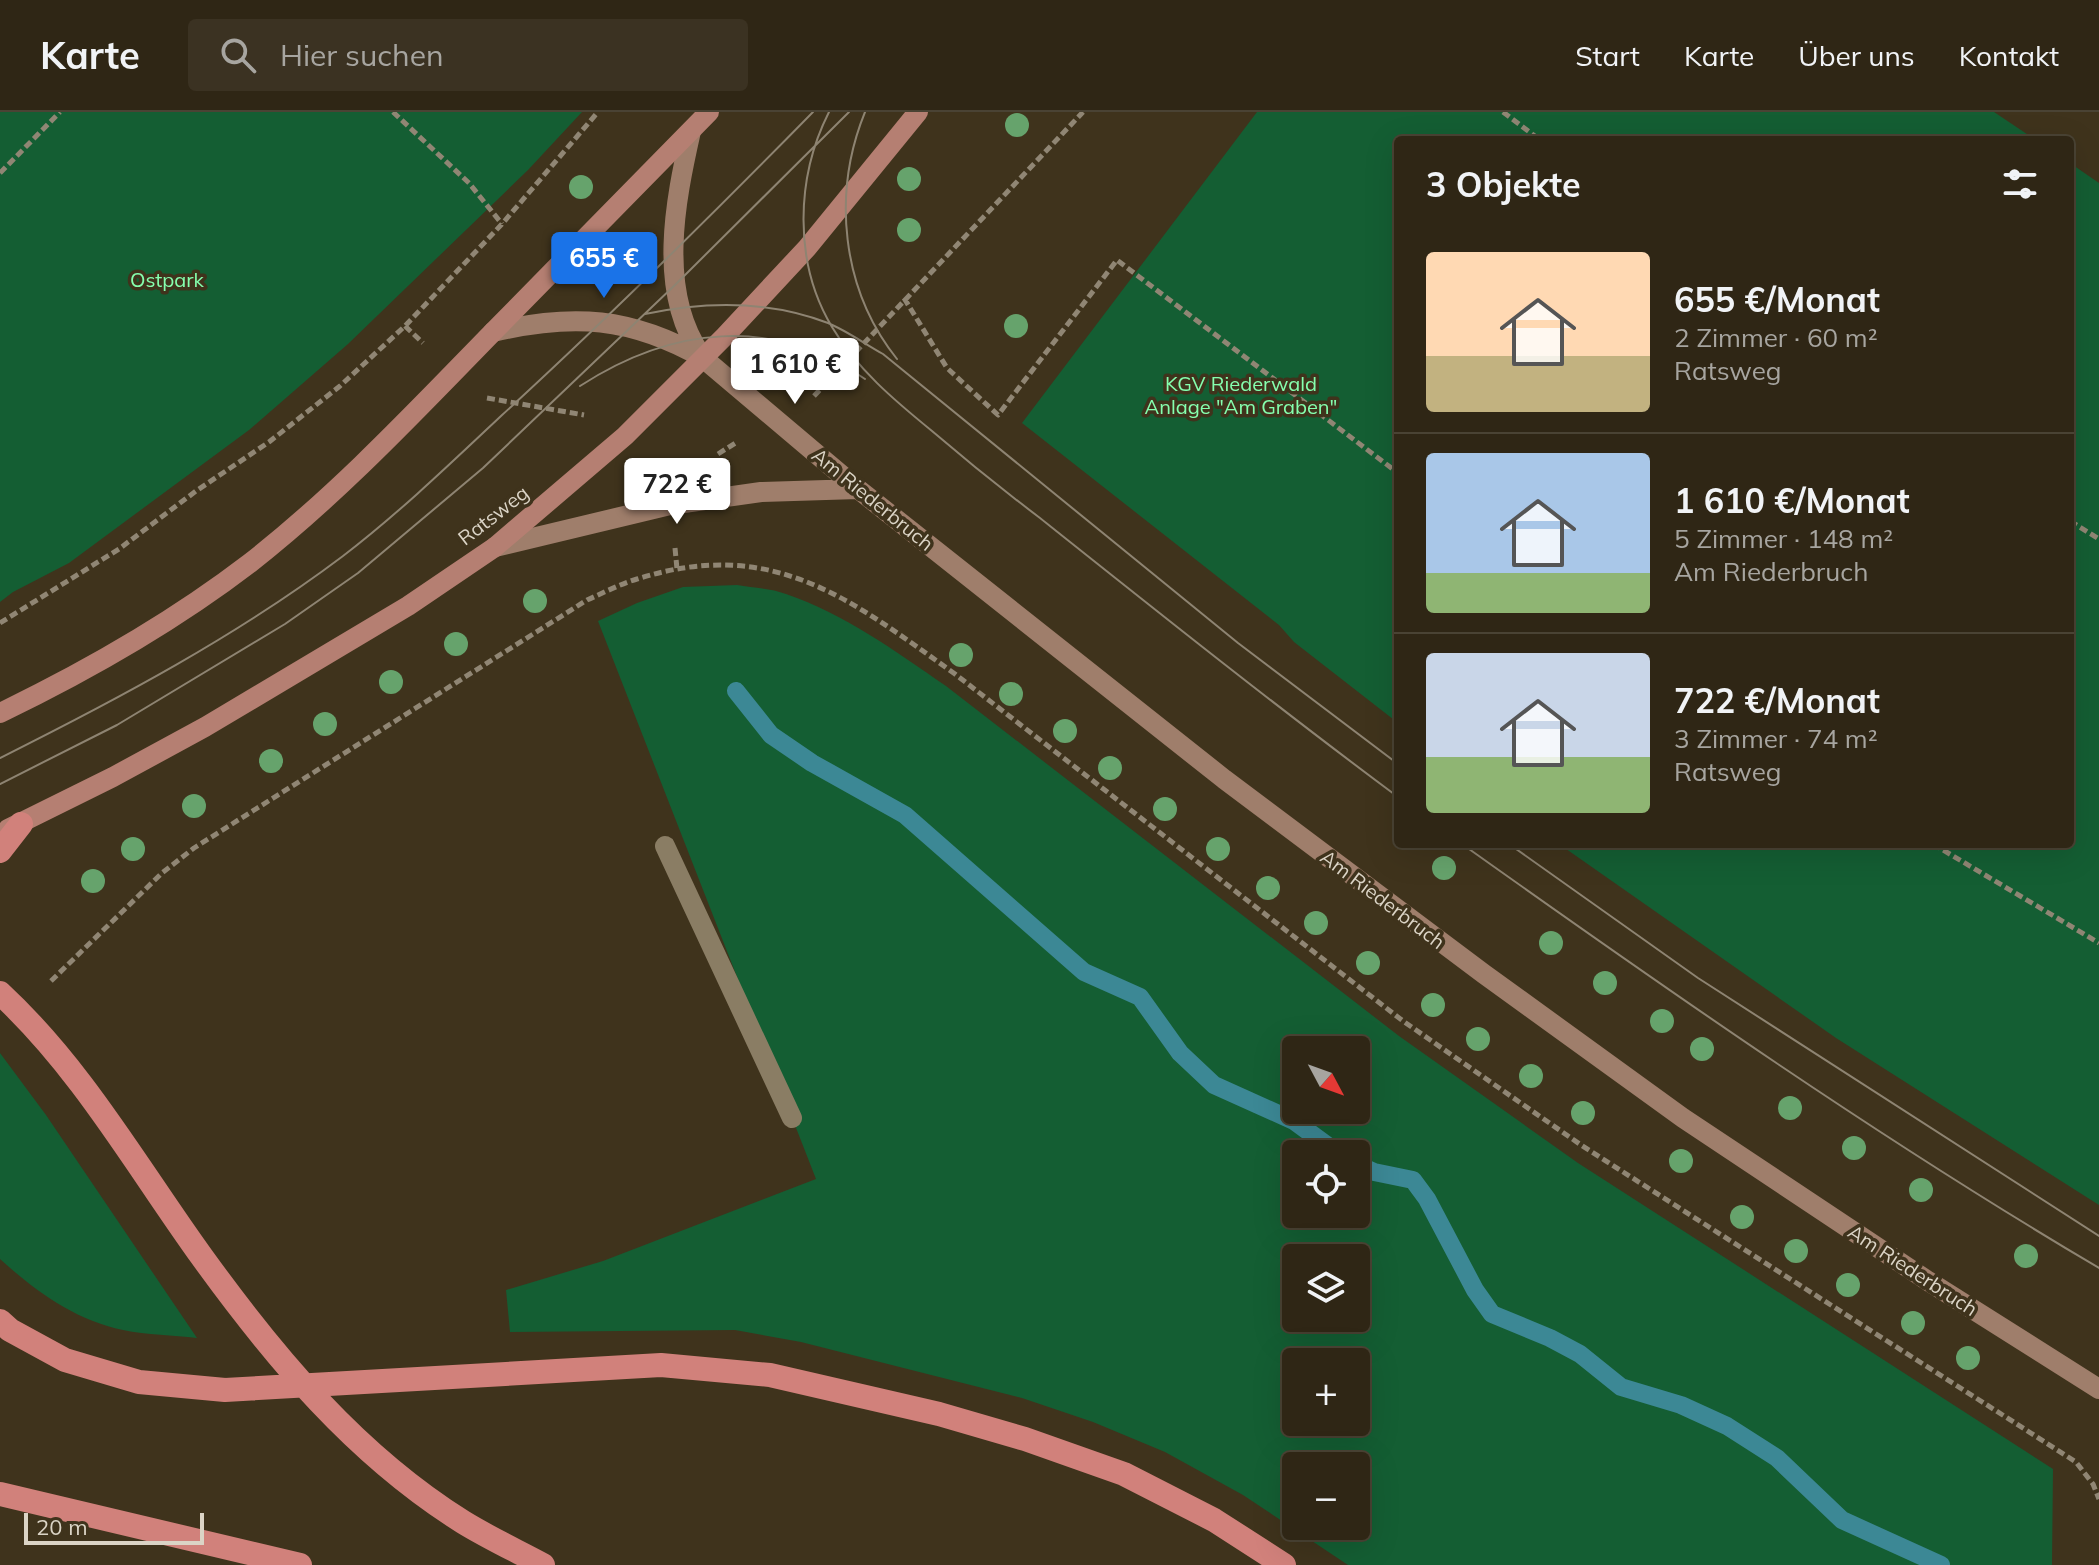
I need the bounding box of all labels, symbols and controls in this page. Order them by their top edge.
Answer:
search box [188,19,748,91]
text: Karte [40,31,140,79]
icon: search [216,33,260,77]
text: Hier suchen [280,36,444,74]
text: Start [1575,38,1640,73]
text: Karte [1684,38,1754,73]
text: Über uns [1798,38,1915,73]
text: Kontakt [1959,38,2059,73]
icon: filters [1998,162,2042,206]
text: 3 Objekte [1426,163,1581,206]
pin: 655 € [548,232,660,300]
text: 655 € [569,241,639,274]
park label: Ostpark [130,267,205,292]
text: 655 €/Monat [1674,278,1880,321]
icon: home [1490,284,1586,380]
text: 2 Zimmer · 60 m² [1674,321,1878,354]
pin: 1 610 € [721,338,869,406]
text: 1 610 € [749,347,841,380]
text: Ratsweg [1674,354,1782,387]
park label: KGV Riederwald Anlage "Am Graben" [1145,371,1337,419]
street label: Am Riederbruch [807,442,939,556]
pin: 722 € [621,458,733,526]
text: 722 € [642,467,712,500]
text: 1 610 €/Monat [1674,479,1910,522]
street label: Ratsweg [453,480,533,550]
icon: home [1490,485,1586,581]
text: 5 Zimmer · 148 m² [1674,522,1893,555]
text: Am Riederbruch [1674,555,1868,588]
text: 722 €/Monat [1674,679,1880,722]
icon: home [1490,685,1586,781]
text: 3 Zimmer · 74 m² [1674,722,1878,755]
text: Ratsweg [1674,755,1782,788]
street label: Am Riederbruch [1316,844,1450,954]
north arrow [1282,1036,1370,1124]
map controls [1282,1036,1370,1540]
button: locate [1282,1140,1370,1228]
street label: Am Riederbruch [1843,1219,1983,1321]
button: layers [1282,1244,1370,1332]
button: + [1282,1348,1370,1436]
button: − [1282,1452,1370,1540]
scale bar [24,1509,204,1545]
text: 20 m [36,1513,87,1541]

